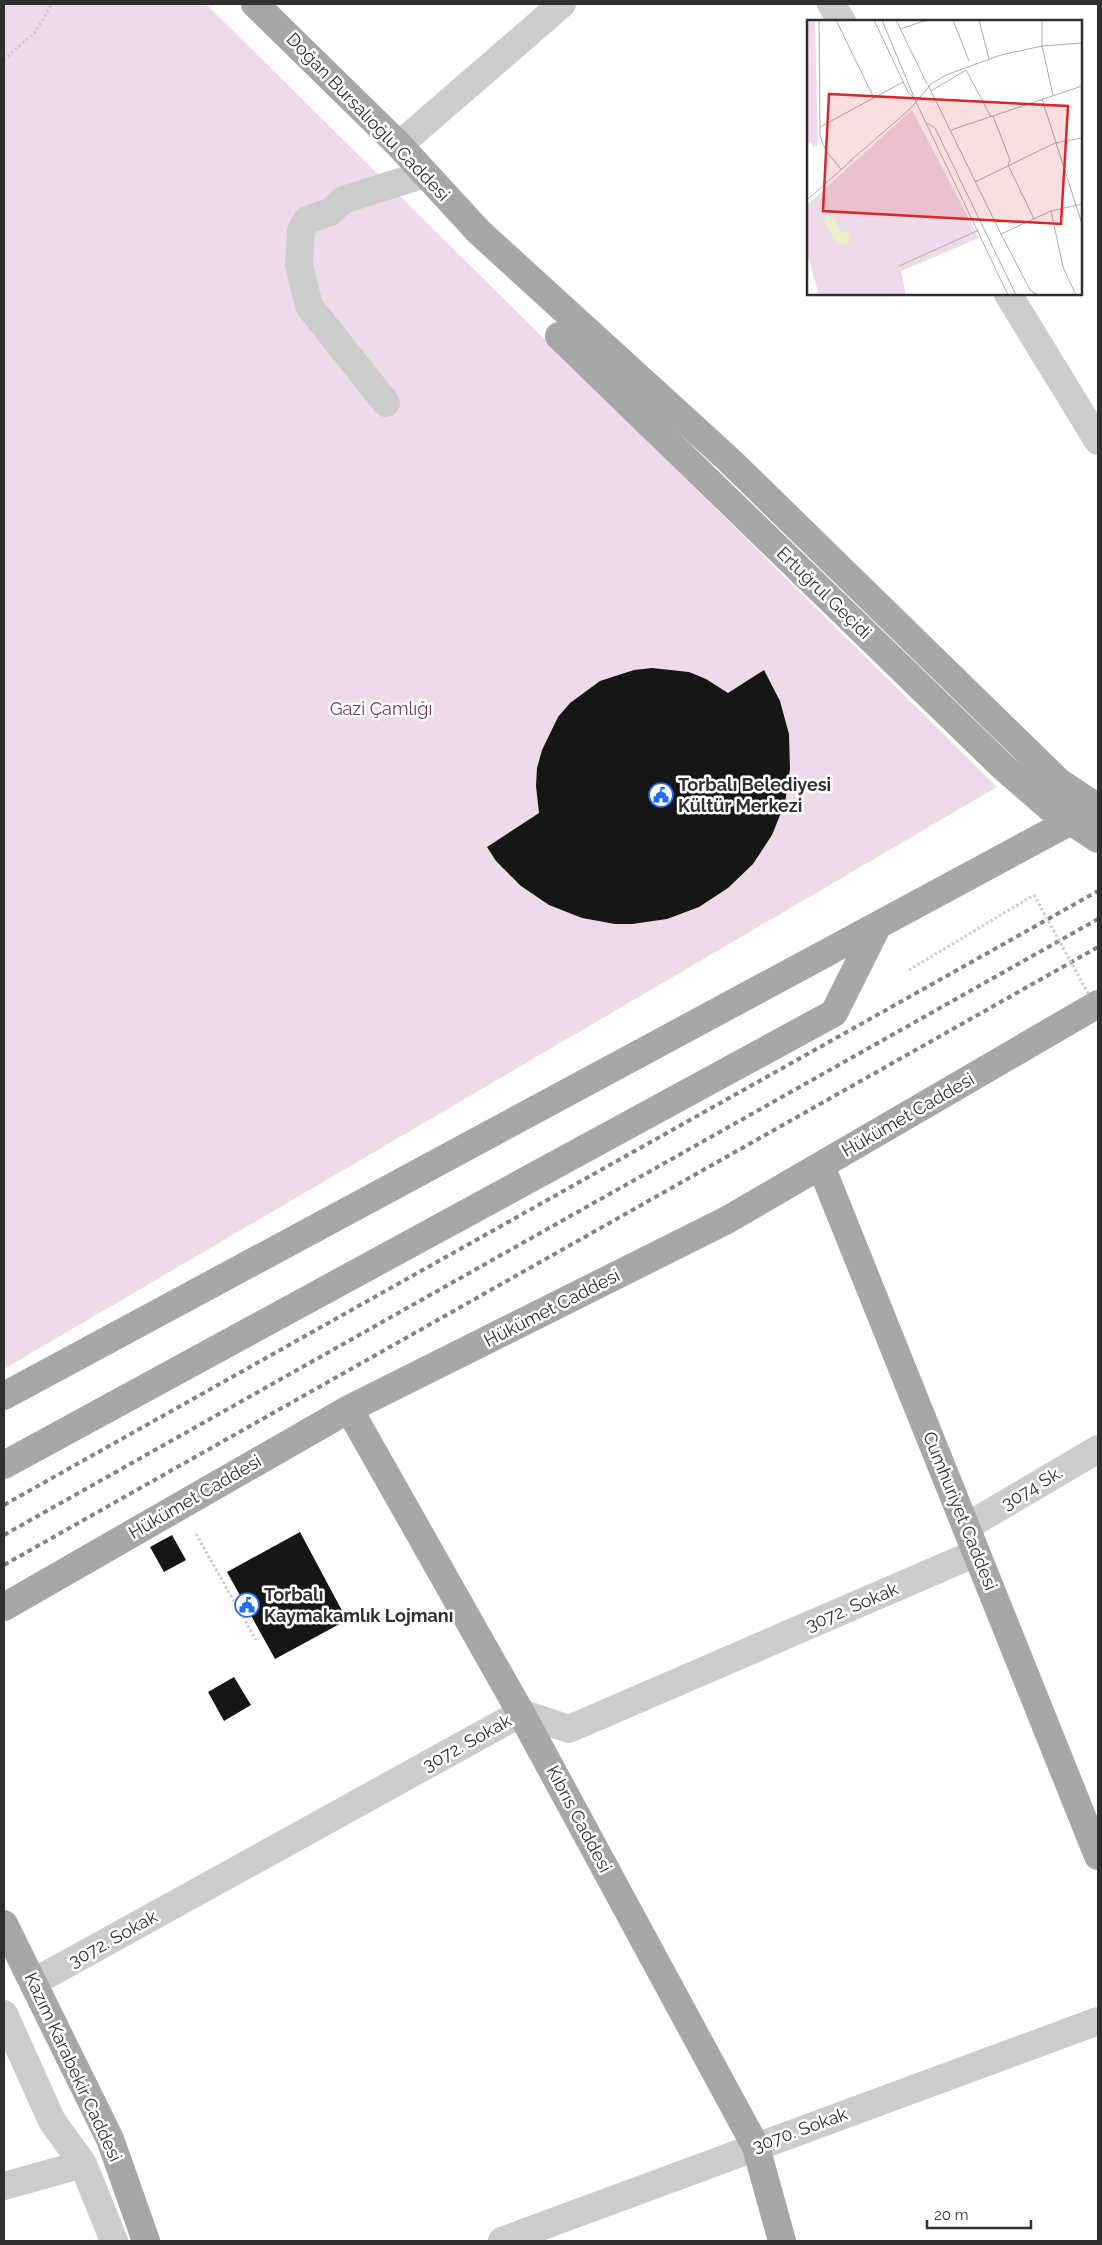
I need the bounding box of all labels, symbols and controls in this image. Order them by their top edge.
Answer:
inset map [807,20,1082,295]
street label: Doğan Bursalıoğlu Caddesi [282,28,454,205]
street label: Ertuğrul Geçidi [773,542,876,643]
park label: Gazi Çamlığı [330,698,432,719]
place label: Torbalı Belediyesi Kültür Merkezi [678,774,831,816]
public building icon: Torbalı Belediyesi Kültür Merkezi [648,782,674,808]
street label: Hükümet Caddesi [838,1068,978,1161]
street label: Hükümet Caddesi [480,1264,623,1351]
street label: Cumhuriyet Caddesi [919,1428,1002,1593]
street label: Hükümet Caddesi [125,1450,265,1543]
street label: 3074 Sk. [997,1461,1066,1514]
street label: 3072. Sokak [803,1578,901,1635]
place label: Torbalı Kaymakamlık Lojmanı [264,1584,453,1626]
public building icon: Torbalı Kaymakamlık Lojmanı [234,1592,260,1618]
street label: 3072. Sokak [419,1709,515,1775]
street label: Kıbrıs Caddesi [543,1762,616,1876]
street label: 3072. Sokak [65,1905,161,1971]
street label: Kazım Karabekir Caddesi [20,1969,127,2165]
street label: 3070. Sokak [749,2102,851,2156]
scale bar [927,2198,1031,2230]
text: 20 m [934,2206,969,2224]

